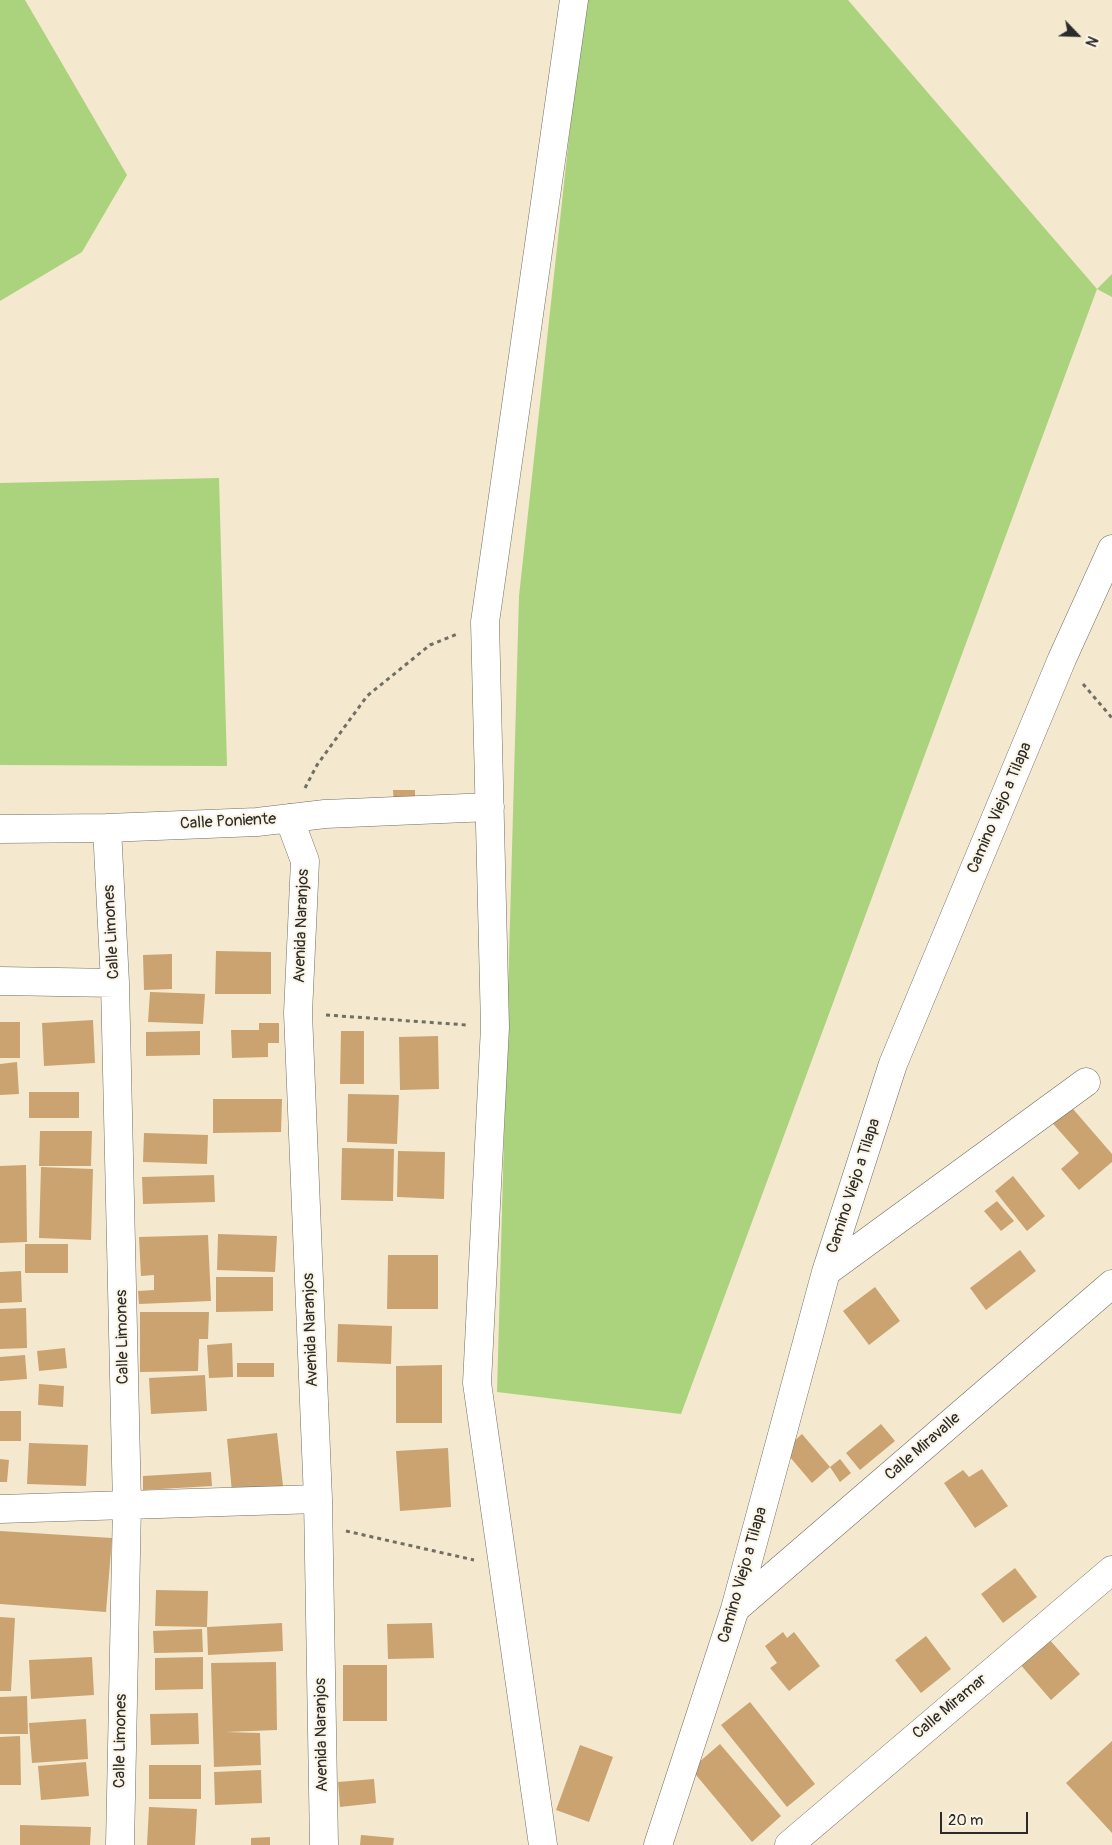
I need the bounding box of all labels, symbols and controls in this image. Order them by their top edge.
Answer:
north arrow [1052,10,1102,60]
text: N [1081,34,1101,49]
street label: Camino Viejo a Tilapa [964,740,1036,876]
street label: Calle Poniente [179,810,277,834]
street label: Avenida Naranjos [290,869,314,983]
street label: Calle Limones [100,884,124,980]
street label: Camino Viejo a Tilapa [823,1116,885,1256]
street label: Avenida Naranjos [299,1273,323,1387]
street label: Calle Limones [113,1290,133,1384]
street label: Calle Miravalle [881,1409,965,1485]
street label: Camino Viejo a Tilapa [714,1505,772,1645]
street label: Calle Miramar [909,1670,991,1744]
street label: Avenida Naranjos [311,1678,333,1792]
street label: Calle Limones [111,1694,131,1788]
scale bar [942,1802,1030,1834]
text: 20 m [948,1811,983,1830]

